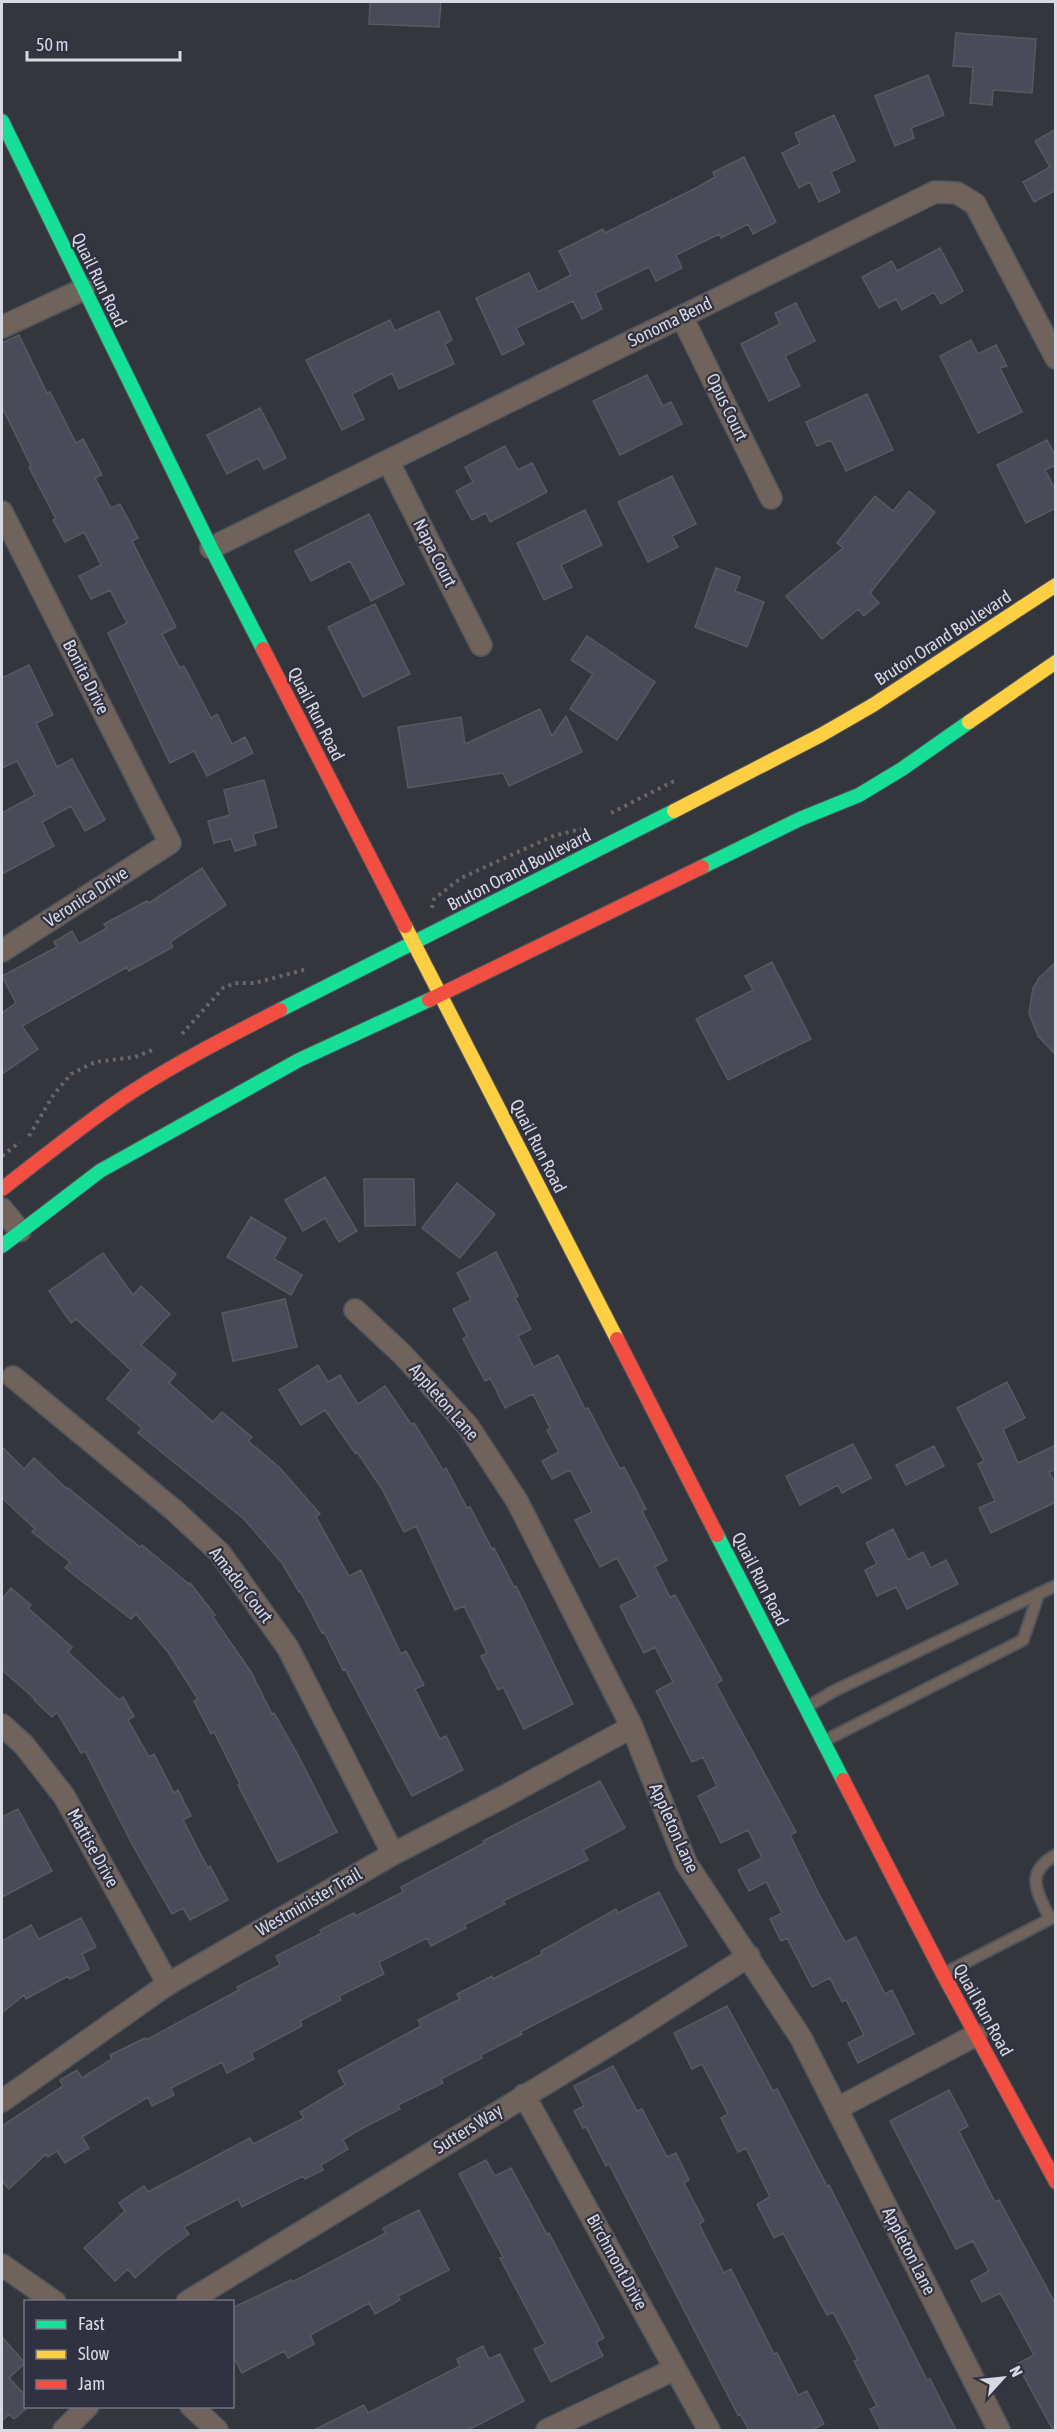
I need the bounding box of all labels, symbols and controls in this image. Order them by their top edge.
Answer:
scale bar [27,24,180,62]
text: 50 m [36,34,68,55]
street label: Quail Run Road [68,229,131,330]
street label: Sonoma Bend [624,292,715,351]
street label: Opus Court [702,370,753,444]
street label: Napa Court [409,515,462,590]
street label: Bruton Orand Boulevard [871,586,1015,690]
street label: Bonita Drive [59,636,114,718]
street label: Quail Run Road [284,663,349,764]
street label: Bruton Orand Boulevard [443,824,594,915]
street label: Veronica Drive [40,862,132,931]
street label: Quail Run Road [506,1095,571,1196]
street label: Appleton Lane [405,1359,484,1445]
street label: Quail Run Road [728,1528,793,1629]
street label: Amador Court [205,1543,278,1627]
street label: Appleton Lane [645,1780,703,1876]
street label: Mattise Drive [63,1805,124,1891]
street label: Westminister Trail [252,1863,366,1940]
street label: Quail Run Road [949,1960,1017,2060]
street label: Sutters Way [430,2099,506,2158]
street label: Appleton Lane [878,2203,940,2298]
street label: Birchmont Drive [583,2210,652,2313]
legend [24,2300,234,2408]
text: Fast [78,2313,105,2334]
text: Slow [78,2343,109,2364]
north arrow [973,2348,1033,2408]
text: N [1006,2363,1027,2379]
text: Jam [78,2373,105,2394]

